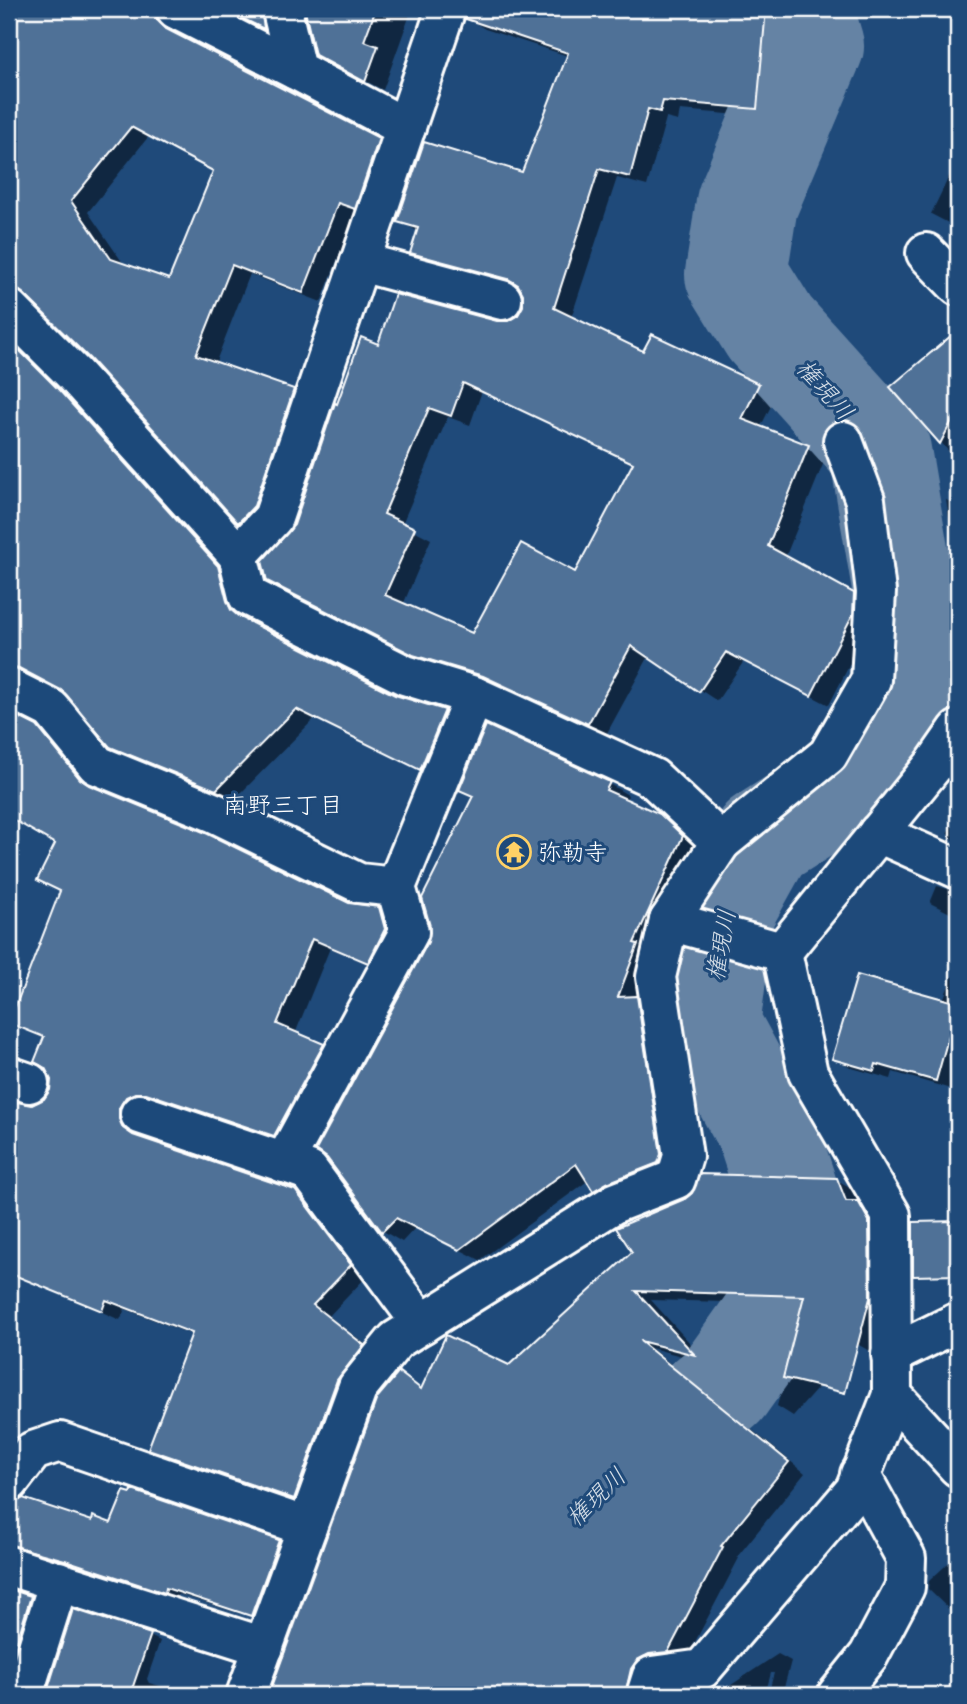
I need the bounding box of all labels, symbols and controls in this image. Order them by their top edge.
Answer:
water label: 権現川 [786,354,859,430]
district label: 南野三丁目 [223,791,343,825]
temple icon: 弥勒寺 [495,833,533,871]
place label: 弥勒寺 [538,839,607,872]
water label: 権現川 [701,907,747,984]
water label: 権現川 [560,1462,636,1536]

